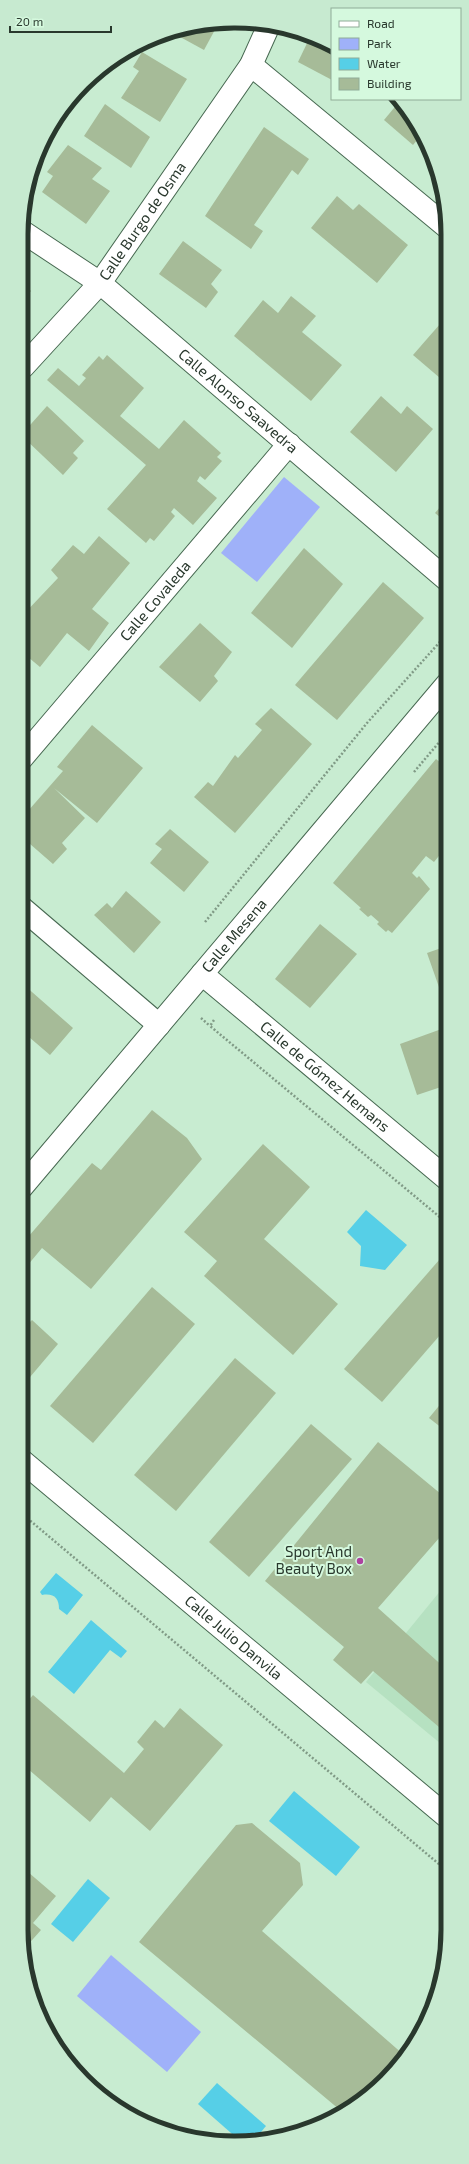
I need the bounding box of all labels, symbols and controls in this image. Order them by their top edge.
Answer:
scale bar [10,8,111,34]
legend [331,8,461,100]
text: 20 m [16,14,43,28]
text: Road [367,16,395,30]
text: Park [367,36,392,50]
text: Water [367,56,401,70]
text: Building [367,76,412,90]
street label: Calle Burgo de Osma [95,158,189,284]
street label: Calle Alonso Saavedra [175,344,302,456]
street label: Calle Covaleda [116,557,194,644]
street label: Calle Mesena [197,894,270,976]
street label: Calle de Gómez Hemans [257,1017,394,1135]
place label: Sport And Beauty Box [276,1542,352,1577]
marker: Sport And Beauty Box [355,1556,365,1566]
street label: Calle Julio Danvila [181,1591,287,1683]

